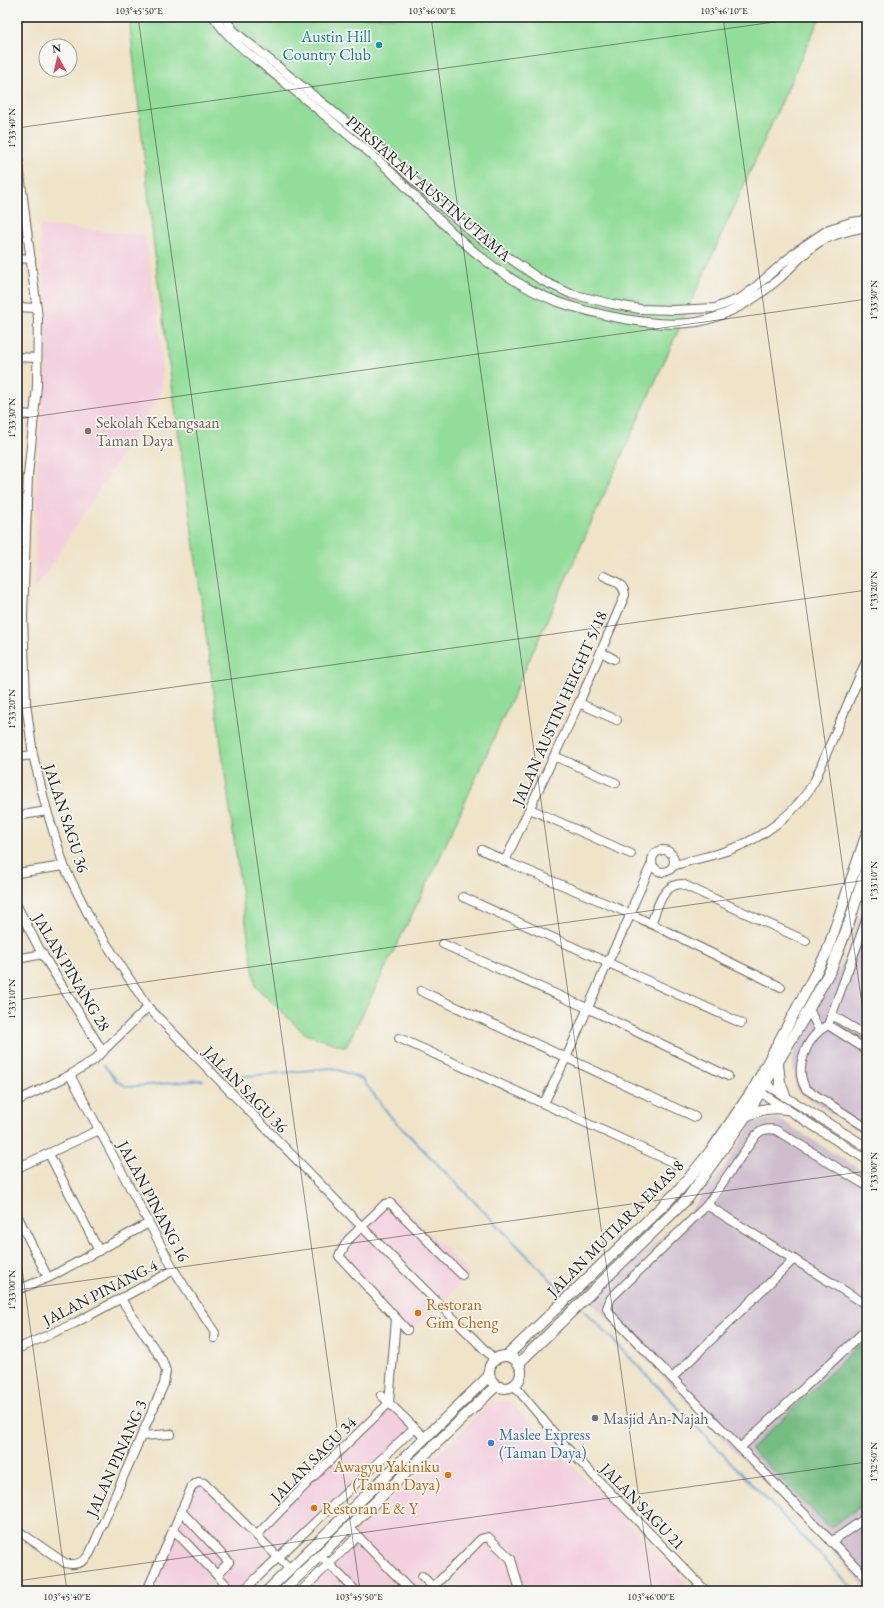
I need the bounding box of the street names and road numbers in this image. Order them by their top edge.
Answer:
street label: PERSIARAN AUSTIN UTAMA [342,111,516,267]
street label: JALAN AUSTIN HEIGHT 5/18 [506,607,612,810]
street label: JALAN SAGU 36 [38,759,94,875]
street label: JALAN PINANG 28 [27,908,115,1035]
street label: JALAN SAGU 36 [197,1040,293,1137]
street label: JALAN PINANG 16 [112,1136,194,1265]
street label: JALAN MUTIARA EMAS 8 [541,1155,689,1303]
street label: JALAN PINANG 4 [38,1254,161,1331]
street label: JALAN PINANG 3 [80,1396,152,1522]
street label: JALAN SAGU 34 [265,1412,361,1508]
street label: JALAN SAGU 21 [594,1457,689,1554]

